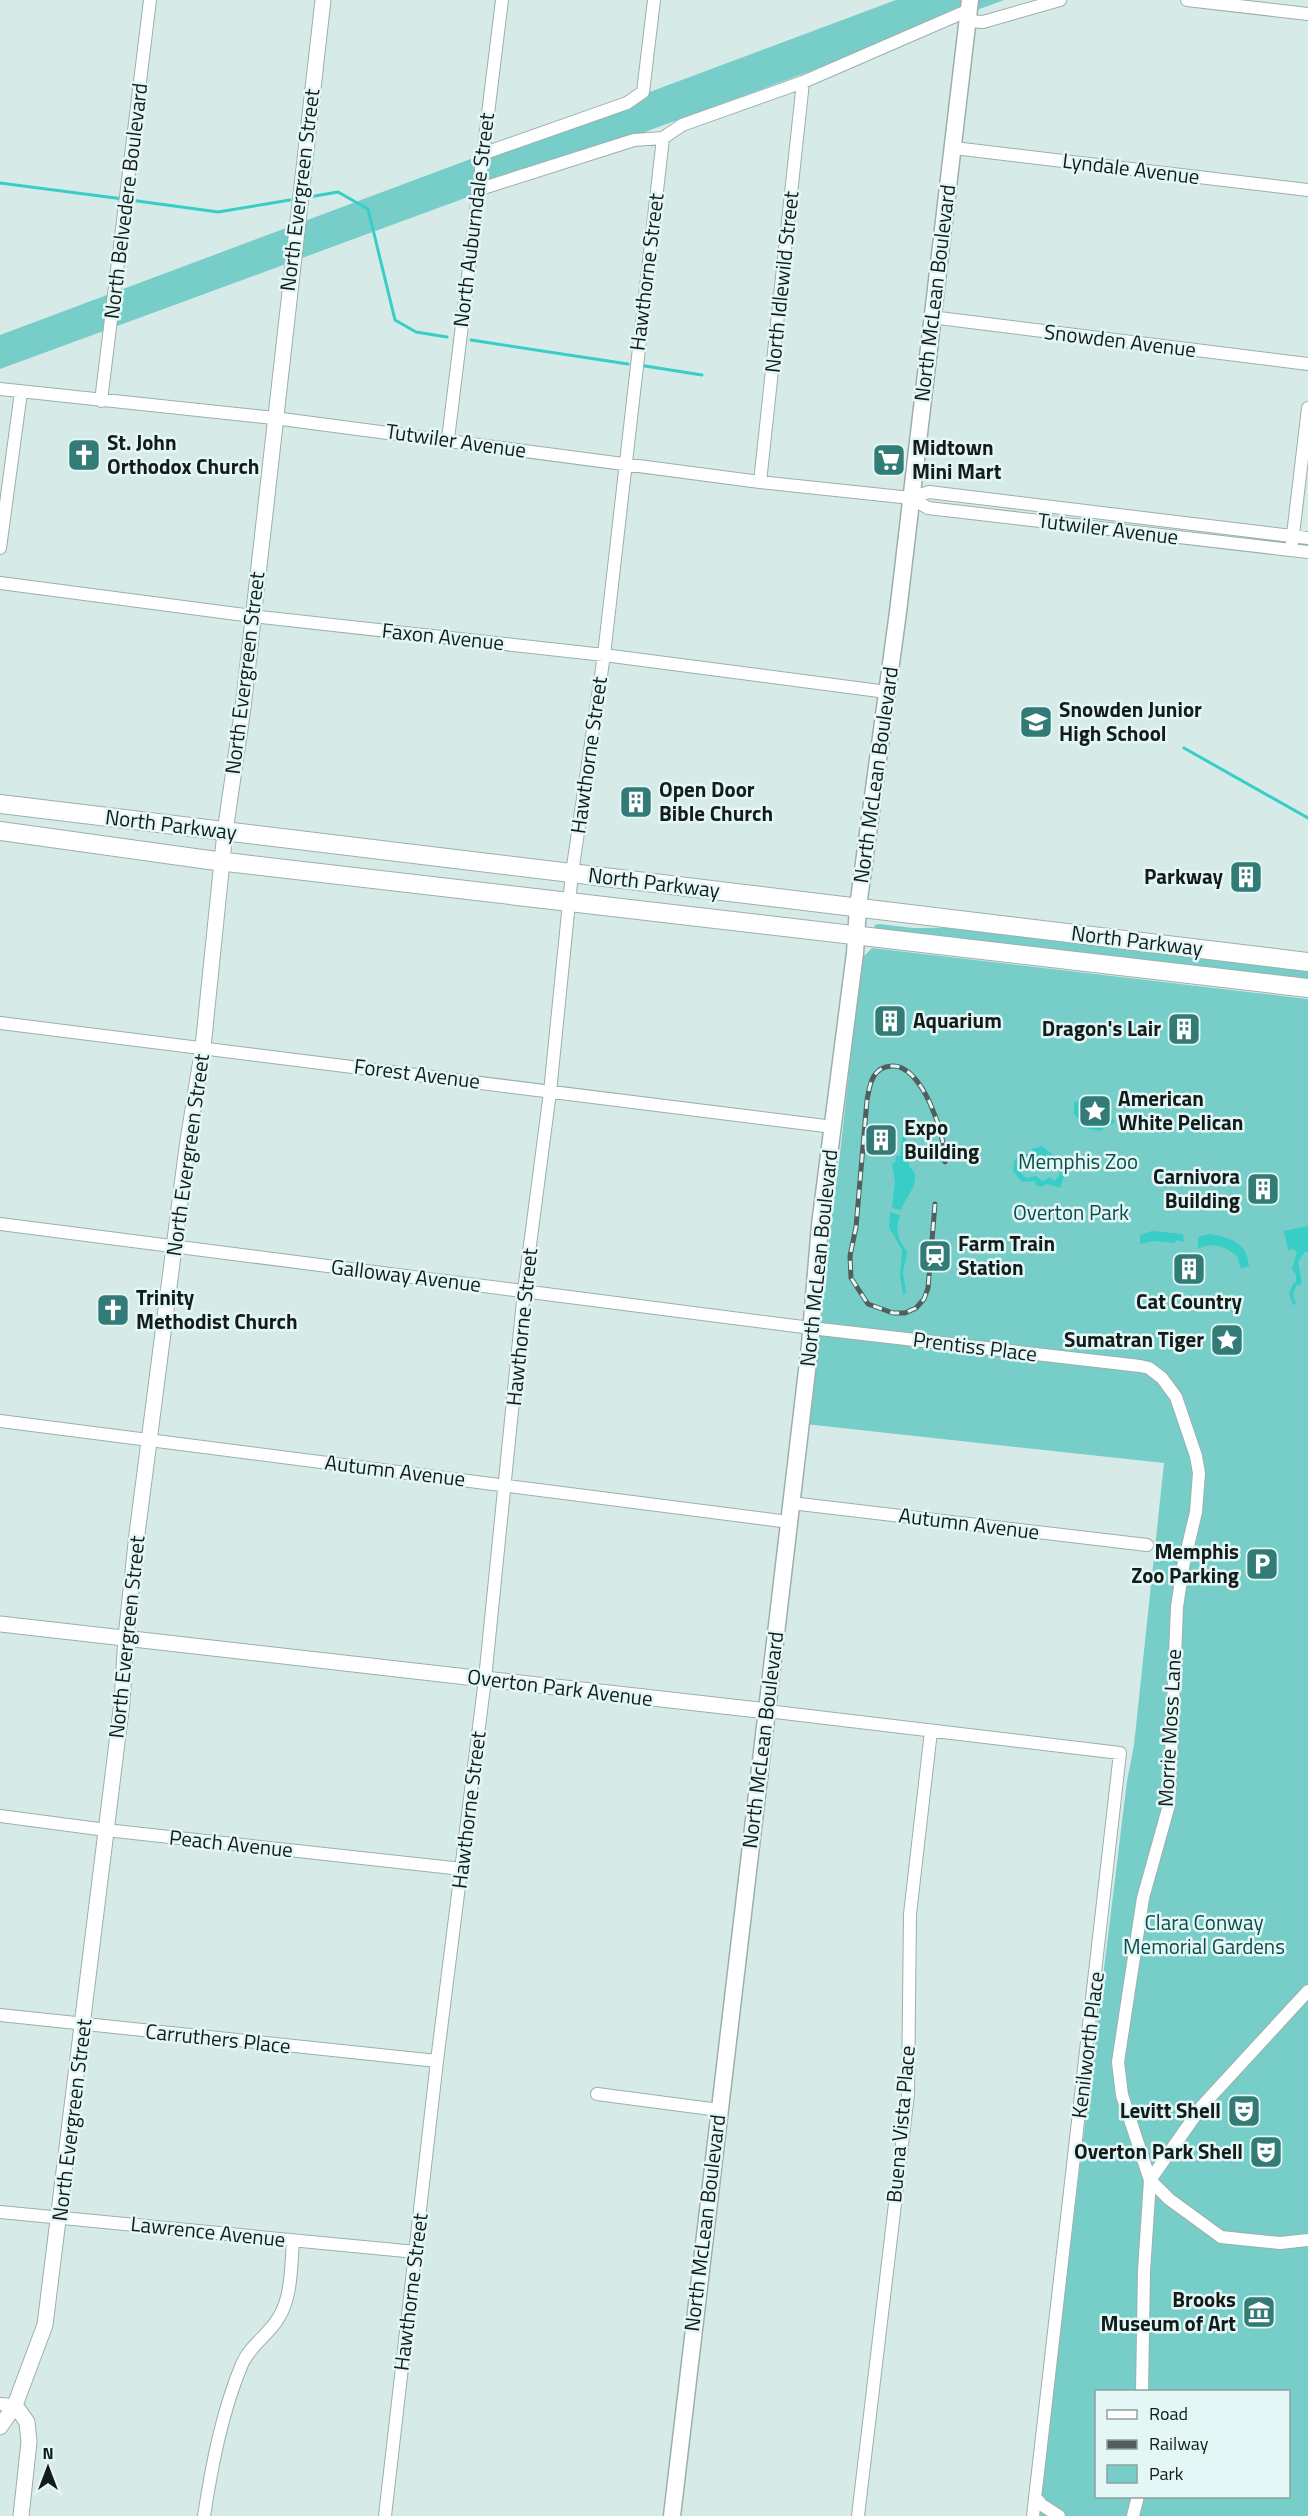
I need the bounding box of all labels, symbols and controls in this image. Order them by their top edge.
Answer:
street label: North Belvedere Boulevard [95,81,155,321]
street label: North Evergreen Street [271,86,327,293]
street label: North Auburndale Street [444,110,502,329]
street label: Lyndale Avenue [1061,144,1202,192]
street label: North McLean Boulevard [905,183,963,403]
street label: North Idlewild Street [756,189,807,374]
street label: Hawthorne Street [620,191,672,352]
street label: Snowden Avenue [1042,315,1198,365]
street label: Tutwiler Avenue [384,414,528,466]
place label: St. John Orthodox Church [107,426,259,482]
place label: Midtown Mini Mart [912,431,1002,487]
church icon: St. John Orthodox Church [66,437,102,473]
supermarket icon: Midtown Mini Mart [871,442,907,478]
street label: Tutwiler Avenue [1036,504,1180,553]
street label: North Evergreen Street [216,569,272,776]
street label: Faxon Avenue [380,614,506,658]
street label: North McLean Boulevard [844,664,906,885]
street label: Hawthorne Street [561,674,615,835]
place label: Snowden Junior High School [1059,693,1202,749]
school or university icon: Snowden Junior High School [1018,704,1054,740]
place label: Open Door Bible Church [659,773,773,829]
building icon: Open Door Bible Church [618,784,654,820]
street label: North Parkway [103,800,239,848]
street label: North Parkway [586,858,722,906]
building icon: Parkway [1228,859,1264,895]
place label: Parkway [1144,860,1223,892]
street label: North Parkway [1069,916,1205,964]
building icon: Aquarium [872,1003,908,1039]
place label: Aquarium [913,1004,1002,1036]
building icon: Dragon's Lair [1166,1011,1202,1047]
place label: Dragon's Lair [1042,1012,1161,1044]
street label: Forest Avenue [352,1049,482,1097]
street label: North Evergreen Street [157,1051,217,1258]
place label: American White Pelican [1118,1082,1243,1138]
place icon: American White Pelican [1077,1093,1113,1129]
place label: Expo Building [904,1111,979,1167]
building icon: Expo Building [863,1122,899,1158]
park label: Memphis Zoo [1018,1145,1138,1177]
street label: North McLean Boulevard [791,1148,845,1368]
place label: Carnivora Building [1153,1160,1240,1216]
building icon: Carnivora Building [1245,1171,1281,1207]
park label: Overton Park [1013,1196,1129,1228]
place label: Farm Train Station [958,1227,1055,1283]
station icon: Farm Train Station [917,1238,953,1274]
street label: Hawthorne Street [497,1246,545,1407]
street label: Galloway Avenue [329,1250,483,1300]
building icon: Cat Country [1171,1251,1207,1287]
place label: Trinity Methodist Church [136,1281,298,1337]
place label: Cat Country [1136,1285,1242,1317]
church icon: Trinity Methodist Church [95,1292,131,1328]
place icon: Sumatran Tiger [1209,1322,1245,1358]
street label: Prentiss Place [911,1323,1039,1370]
place label: Sumatran Tiger [1064,1323,1204,1355]
street label: Autumn Avenue [323,1446,467,1495]
street label: Autumn Avenue [897,1499,1041,1548]
street label: North Evergreen Street [99,1533,153,1740]
place label: Memphis Zoo Parking [1131,1535,1239,1591]
parking icon: Memphis Zoo Parking [1244,1546,1280,1582]
street label: North McLean Boulevard [733,1630,791,1850]
street label: Morrie Moss Lane [1149,1648,1189,1808]
street label: Overton Park Avenue [466,1660,655,1714]
street label: Hawthorne Street [442,1729,494,1890]
street label: Peach Avenue [168,1821,295,1865]
park label: Clara Conway Memorial Gardens [1123,1906,1285,1962]
street label: Kenilworth Place [1062,1970,1112,2120]
street label: Carruthers Place [144,2014,292,2062]
street label: North Evergreen Street [43,2016,99,2223]
street label: Buena Vista Place [877,2044,923,2204]
theatre icon: Levitt Shell [1226,2093,1262,2129]
place label: Levitt Shell [1120,2094,1221,2126]
street label: North McLean Boulevard [675,2113,733,2333]
theatre icon: Overton Park Shell [1248,2134,1284,2170]
place label: Overton Park Shell [1074,2135,1243,2167]
street label: Lawrence Avenue [129,2207,287,2255]
street label: Hawthorne Street [384,2211,436,2372]
place label: Brooks Museum of Art [1101,2283,1236,2339]
museum icon: Brooks Museum of Art [1241,2294,1277,2330]
legend [1095,2390,1290,2498]
text: Road [1149,2400,1188,2427]
text: Railway [1149,2430,1209,2457]
north arrow [18,2438,78,2498]
text: N [42,2441,54,2465]
text: Park [1149,2460,1184,2487]

